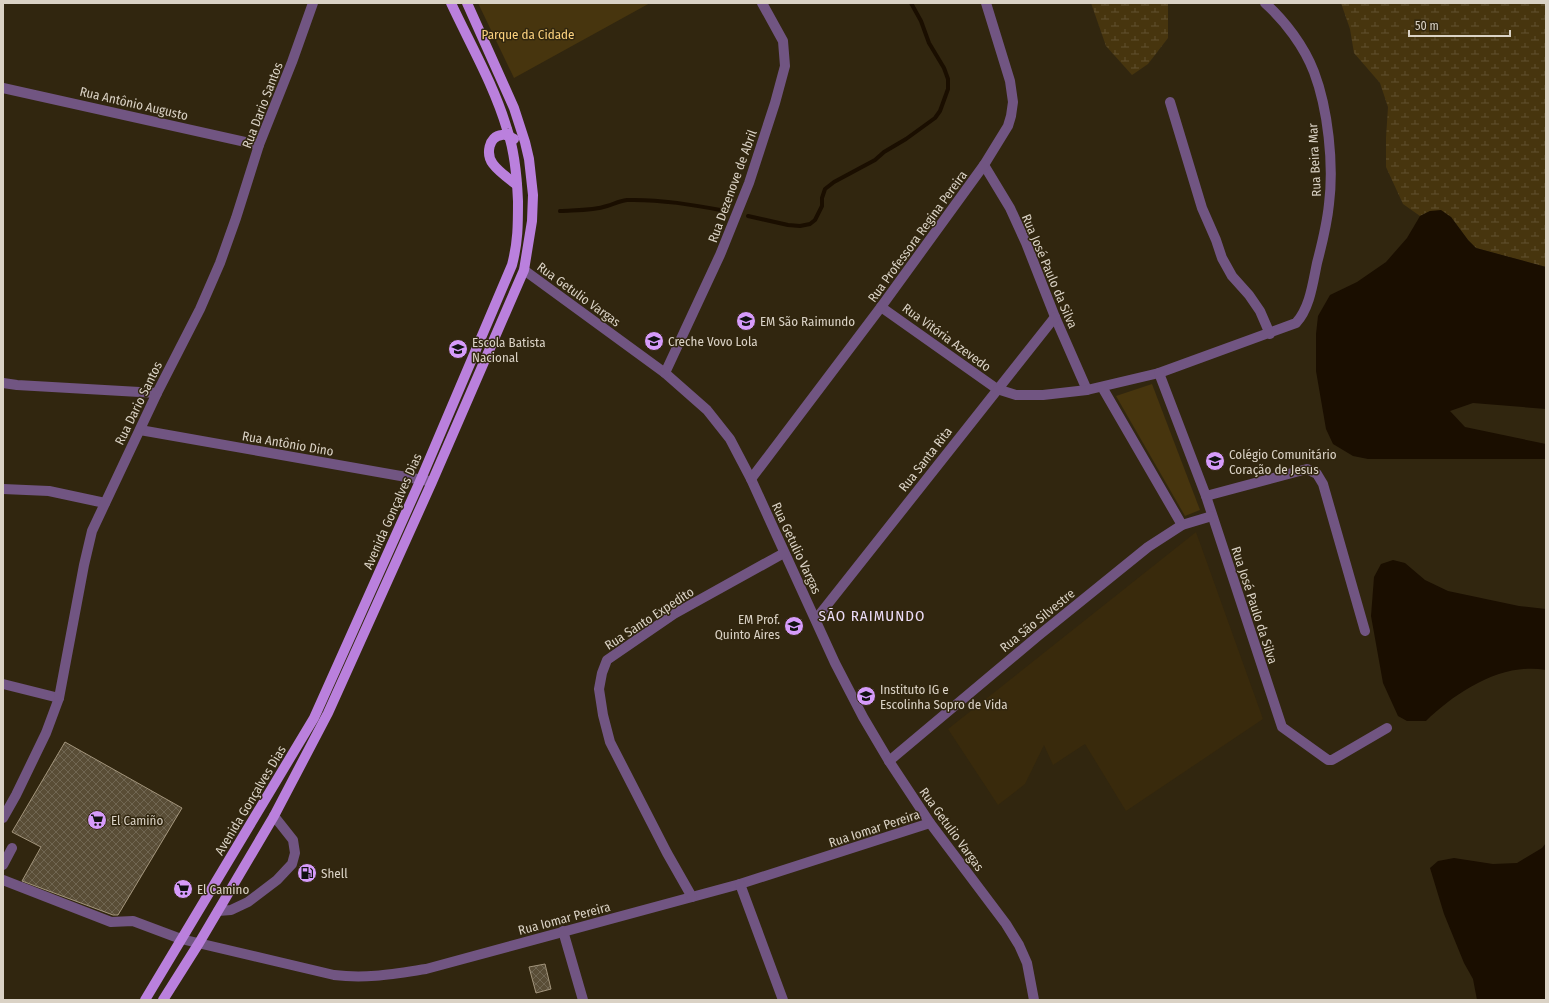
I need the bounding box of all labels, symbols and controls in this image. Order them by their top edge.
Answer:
scale bar [1409,12,1510,38]
text: 50 m [1415,19,1439,33]
park label: Parque da Cidade [482,27,574,42]
street label: Rua Dario Santos [239,60,286,150]
street label: Rua Antônio Augusto [78,84,190,123]
street label: Rua Beira Mar [1305,122,1324,197]
street label: Rua Dezenove de Abril [705,127,760,245]
street label: Rua Professora Regina Pereira [865,168,970,305]
street label: Rua José Paulo da Silva [1019,212,1080,331]
street label: Rua Getulio Vargas [534,259,624,330]
street label: Rua Vitória Azevedo [900,300,994,375]
school or university icon: EM São Raimundo [735,310,757,332]
place label: EM São Raimundo [760,314,855,329]
school or university icon: Creche Vovo Lola [643,330,665,352]
place label: Creche Vovo Lola [668,334,758,349]
place label: Escola Batista Nacional [472,335,546,365]
school or university icon: Escola Batista Nacional [447,338,469,360]
street label: Rua Dario Santos [112,359,165,447]
street label: Rua Santa Rita [896,424,955,494]
street label: Rua Antônio Dino [241,428,335,459]
place label: Colégio Comunitário Coração de Jesus [1229,447,1337,477]
school or university icon: Colégio Comunitário Coração de Jesus [1204,450,1226,472]
street label: Avenida Gonçalves Dias [360,451,425,571]
street label: Rua Getulio Vargas [769,500,825,597]
street label: Rua José Paulo da Silva [1228,545,1281,666]
street label: Rua Santo Expedito [602,584,697,653]
street label: Rua São Silvestre [997,586,1078,655]
district label: SÃO RAIMUNDO [819,607,925,625]
place label: EM Prof. Quinto Aires [715,612,780,642]
school or university icon: EM Prof. Quinto Aires [783,615,805,637]
place label: Instituto IG e Escolinha Sopro de Vida [880,682,1008,712]
school or university icon: Instituto IG e Escolinha Sopro de Vida [855,685,877,707]
street label: Avenida Gonçalves Dias [212,742,289,858]
street label: Rua Getulio Vargas [916,785,987,874]
street label: Rua Iomar Pereira [827,807,922,850]
supermarket icon: El Camiño [86,809,108,831]
place label: El Camiño [111,813,163,828]
fuel station icon: Shell [296,862,318,884]
place label: Shell [321,866,348,881]
supermarket icon: El Camino [172,878,194,900]
place label: El Camino [197,882,249,897]
street label: Rua Iomar Pereira [516,899,612,938]

